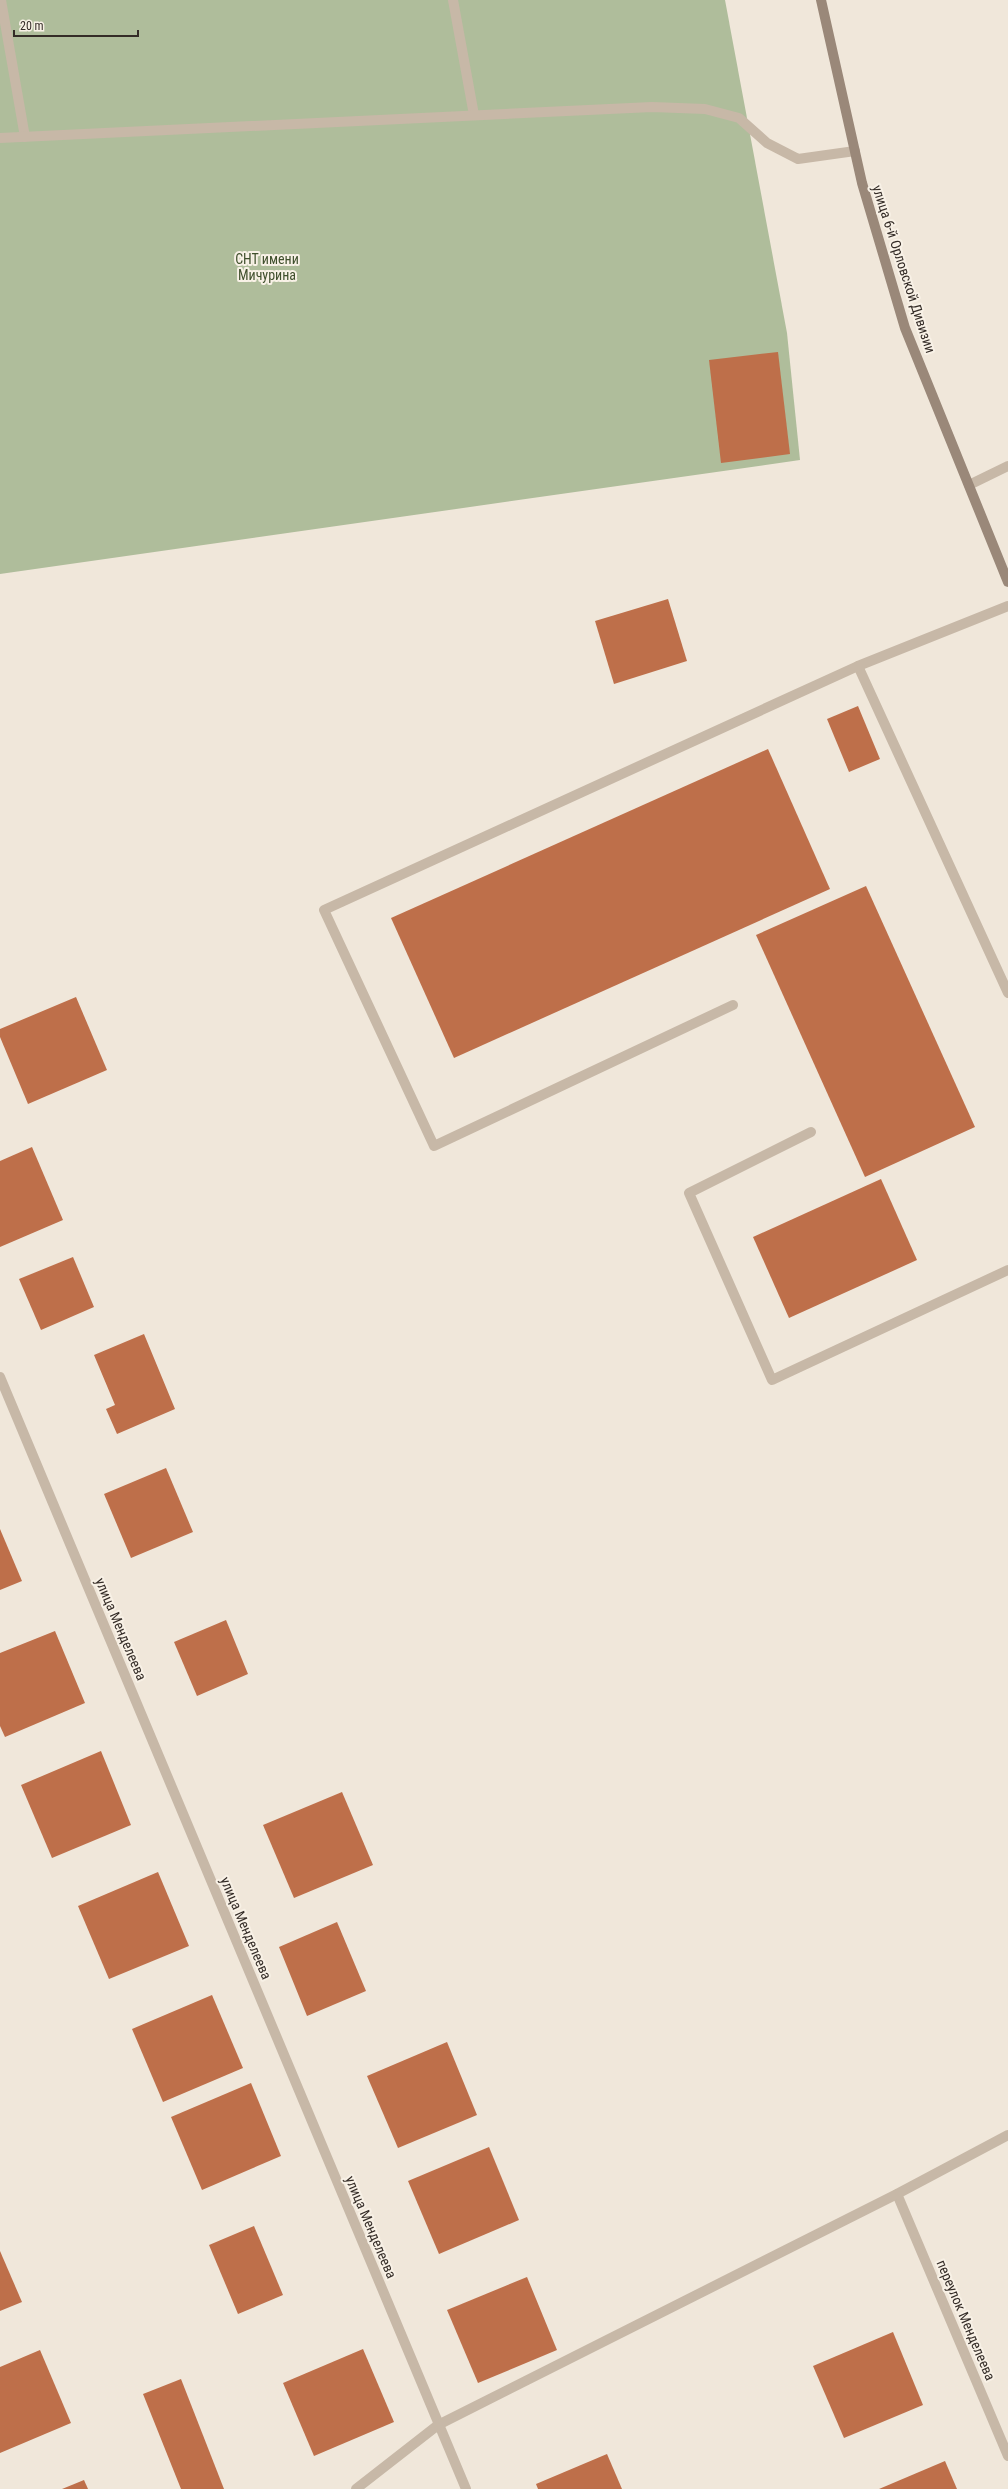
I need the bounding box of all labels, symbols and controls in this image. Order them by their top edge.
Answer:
scale bar [14,12,138,38]
text: 20 m [20,19,44,33]
street label: улица 6-й Орловской Дивизии [869,183,939,355]
park label: СНТ имени Мичурина [235,251,299,283]
street label: улица Менделеева [92,1576,150,1682]
street label: улица Менделеева [217,1875,275,1981]
street label: улица Менделеева [342,2174,400,2280]
street label: переулок Менделеева [933,2257,999,2383]

